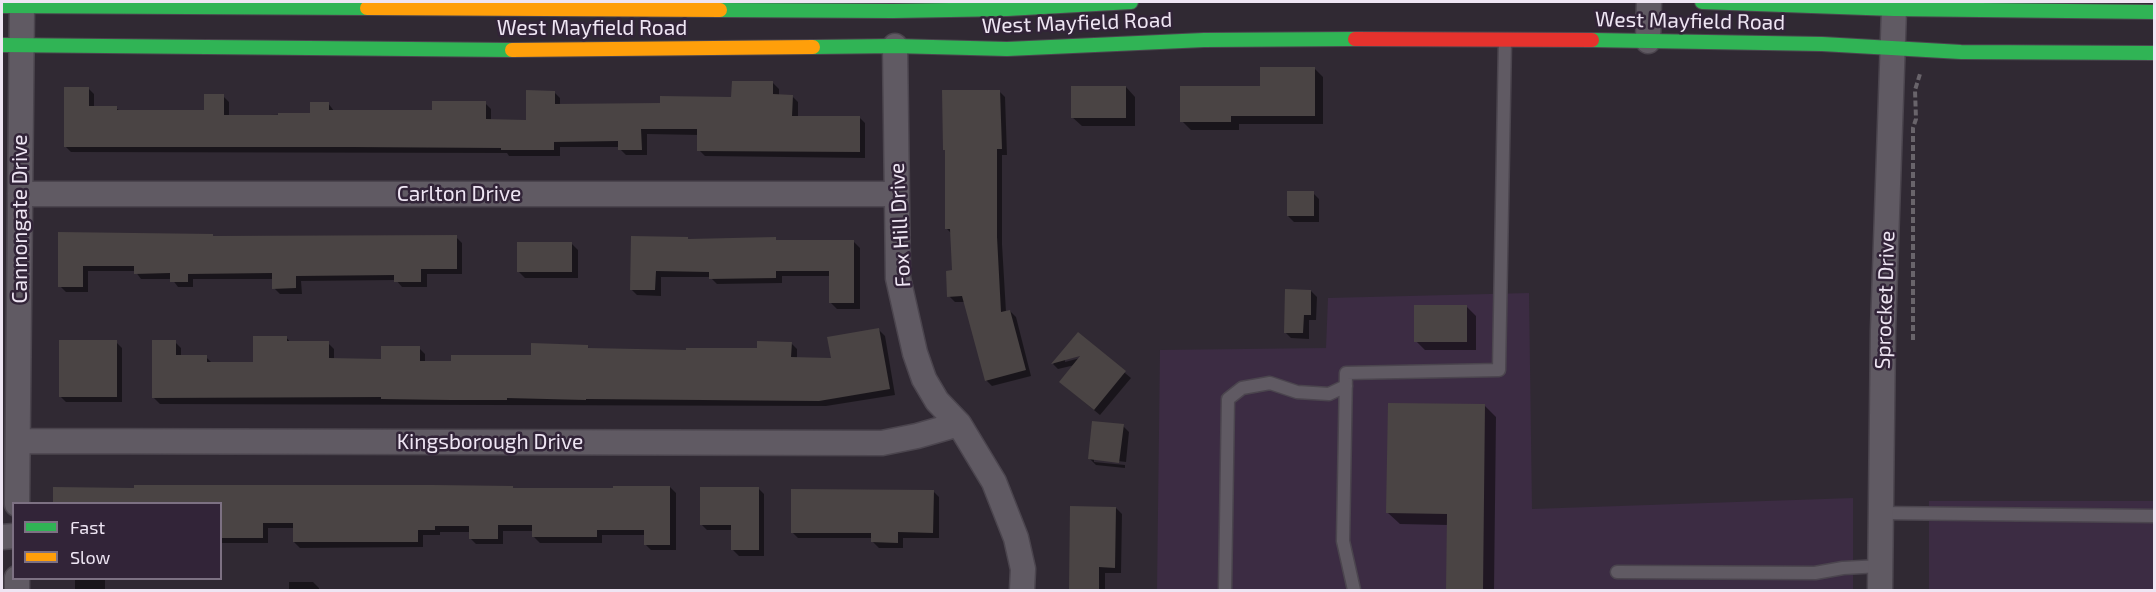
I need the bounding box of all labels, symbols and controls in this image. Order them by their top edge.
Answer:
street label: West Mayfield Road [981,7,1173,39]
street label: West Mayfield Road [1595,7,1785,35]
street label: West Mayfield Road [497,15,687,41]
street label: Cannongate Drive [7,135,33,303]
street label: Fox Hill Drive [884,162,916,288]
street label: Carlton Drive [397,181,521,207]
street label: Sprocket Drive [1870,230,1900,370]
street label: Kingsborough Drive [397,429,583,455]
legend [12,502,222,580]
text: Fast [70,516,105,538]
text: Slow [70,546,110,568]

